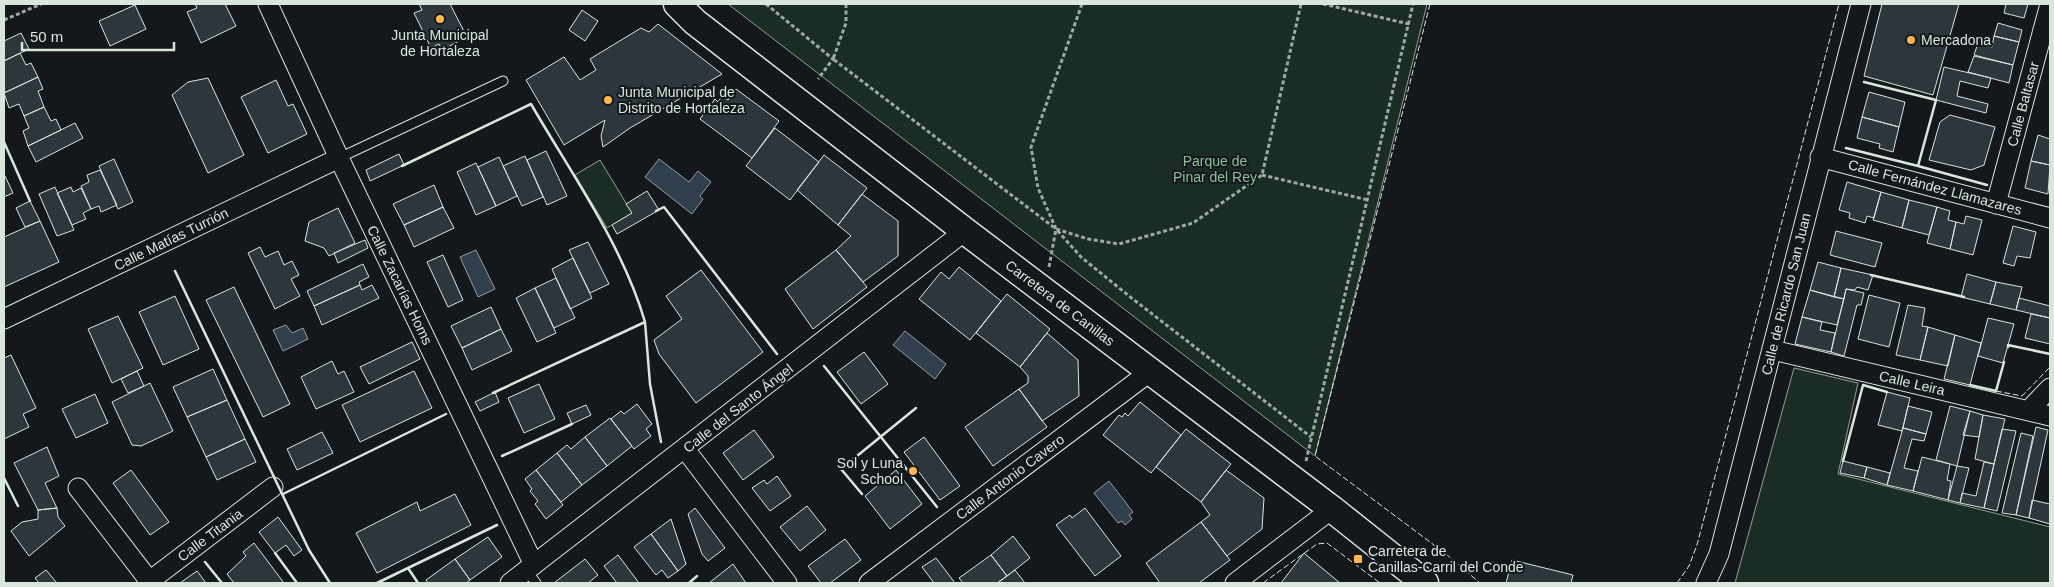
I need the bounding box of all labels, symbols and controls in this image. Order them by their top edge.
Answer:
marker: Junta Municipal de Hortaleza [434,13,446,25]
scale bar [22,20,175,52]
place label: Junta Municipal de Hortaleza [391,27,489,59]
text: 50 m [30,28,63,45]
place label: Mercadona [1921,32,1991,48]
marker: Mercadona [1905,34,1917,46]
street label: Calle Baltasar [2004,60,2042,148]
place label: Junta Municipal de Distrito de Hortaleza [618,84,745,116]
marker: Junta Municipal de Distrito de Hortaleza [602,94,614,106]
park label: Parque de Pinar del Rey [1173,153,1257,185]
street label: Calle Fernández Llamazares [1846,156,2024,218]
street label: Calle Matías Turrión [111,204,231,274]
street label: Calle de Ricardo San Juan [1758,211,1814,377]
street label: Calle Zacarías Homs [364,223,436,347]
street label: Carretera de Canillas [1002,257,1118,349]
street label: Calle del Santo Ángel [680,360,796,456]
street label: Calle Leira [1878,368,1947,398]
street label: Calle Antonio Cavero [953,431,1068,523]
place label: Sol y Luna School [837,455,903,487]
marker: Sol y Luna School [907,465,919,477]
street label: Calle Titania [174,505,246,565]
place label: Carretera de Canillas-Carril del Conde [1368,543,1524,575]
marker: Carretera de Canillas-Carril del Conde [1352,553,1364,565]

